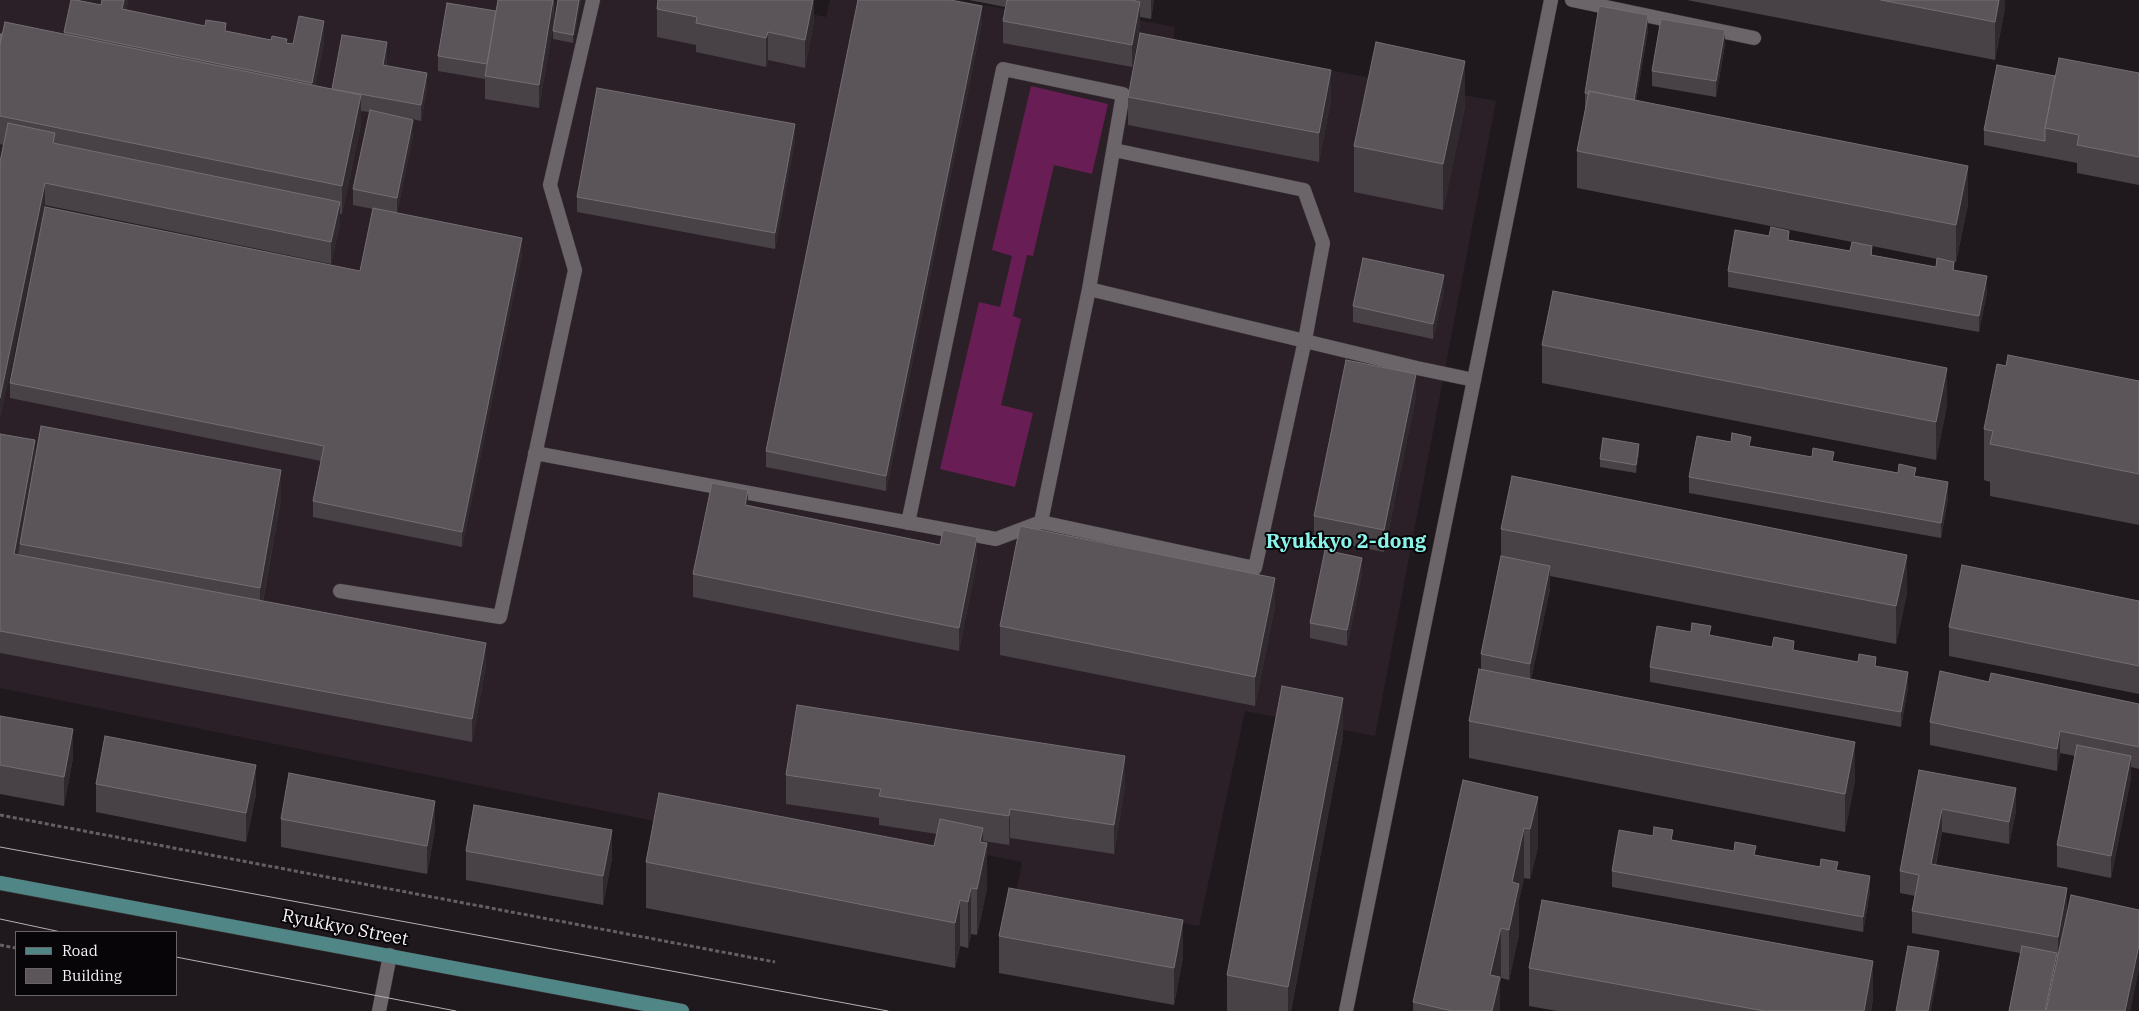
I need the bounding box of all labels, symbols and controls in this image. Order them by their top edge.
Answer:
district label: Ryukkyo 2-dong [1266,530,1426,554]
street label: Ryukkyo Street [280,905,410,951]
legend [15,931,178,996]
text: Road [62,941,98,960]
text: Building [62,966,122,985]

